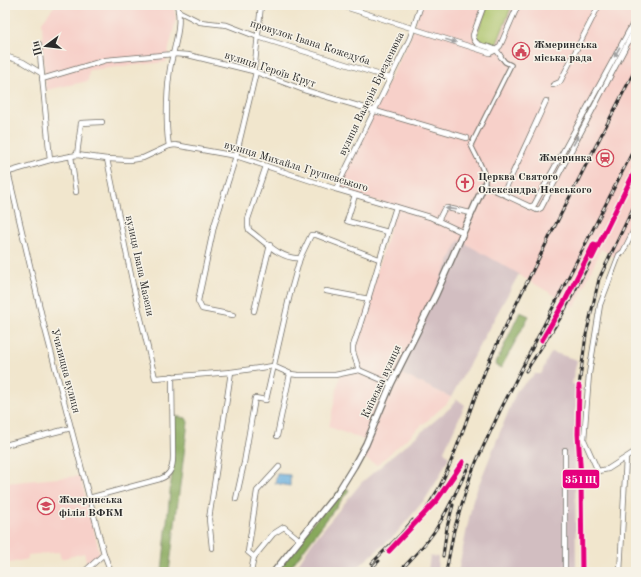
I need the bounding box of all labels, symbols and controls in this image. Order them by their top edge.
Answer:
street label: провулок Івана Кожедуба [249,18,372,68]
north arrow [26,26,66,66]
street label: вулиця Валерія Брезденюка [337,30,407,158]
one-way arrow [445,38,457,44]
text: Пн [31,39,45,57]
place label: Жмеринська міська рада [534,40,598,64]
public building icon: Жмеринська міська рада [511,41,531,61]
one-way arrow [613,46,620,58]
street label: вулиця Героїв Крут [223,50,317,90]
one-way arrow [573,135,580,146]
street label: вулиця Михайла Грушевського [223,140,369,194]
station icon: Жмеринка [595,148,615,168]
place label: Жмеринка [539,153,592,164]
place label: Церква Святого Олександра Невського [478,172,592,196]
church icon: Церква Святого Олександра Невського [455,173,475,193]
one-way arrow [445,206,457,212]
street label: вулиця Івана Мазепи [123,215,155,317]
street label: Училищна вулиця [48,328,82,415]
street label: Київська вулиця [360,343,404,420]
line badge: 351Щ [562,469,600,489]
text: 351Щ [565,475,597,486]
place label: Жмеринська філія ВФКМ [59,495,123,519]
school or university icon: Жмеринська філія ВФКМ [36,496,56,516]

